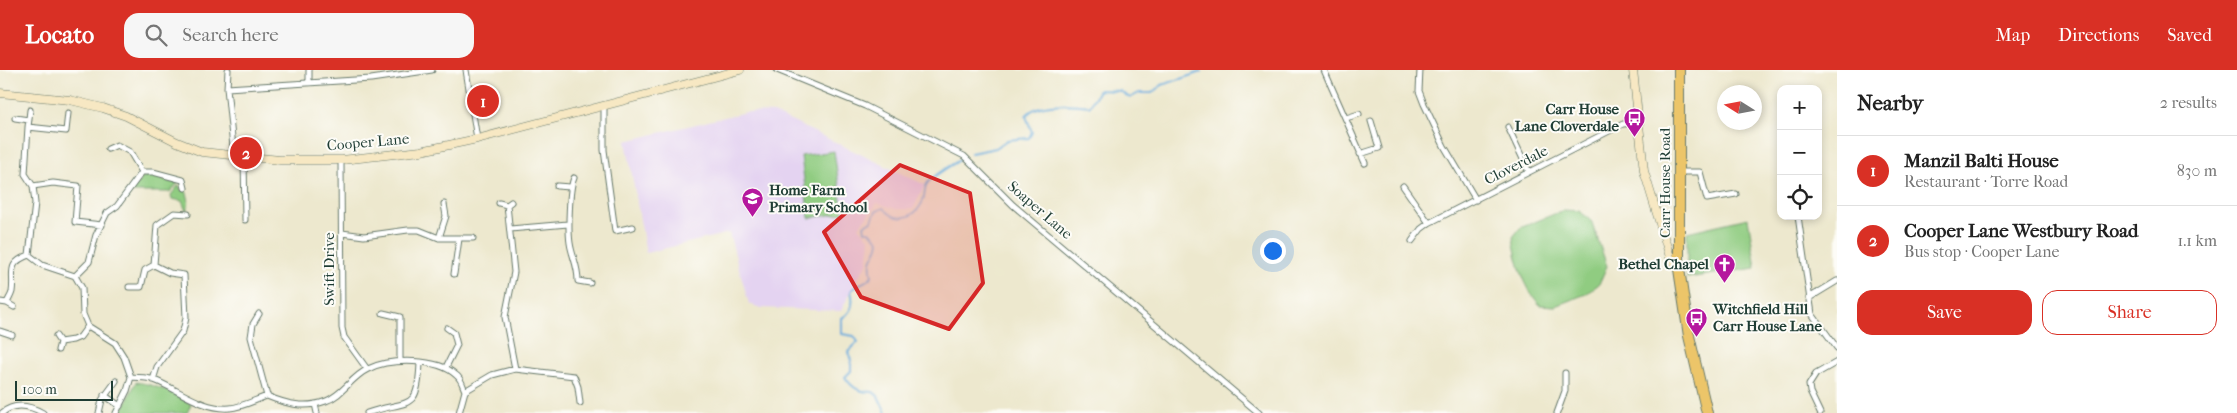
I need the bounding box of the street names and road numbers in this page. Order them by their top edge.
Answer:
street label: Carr House Road [1656,127,1674,238]
street label: Cooper Lane [326,129,410,155]
street label: Cloverdale [1481,141,1551,189]
street label: Soaper Lane [1004,177,1076,243]
street label: Swift Drive [320,232,338,306]

